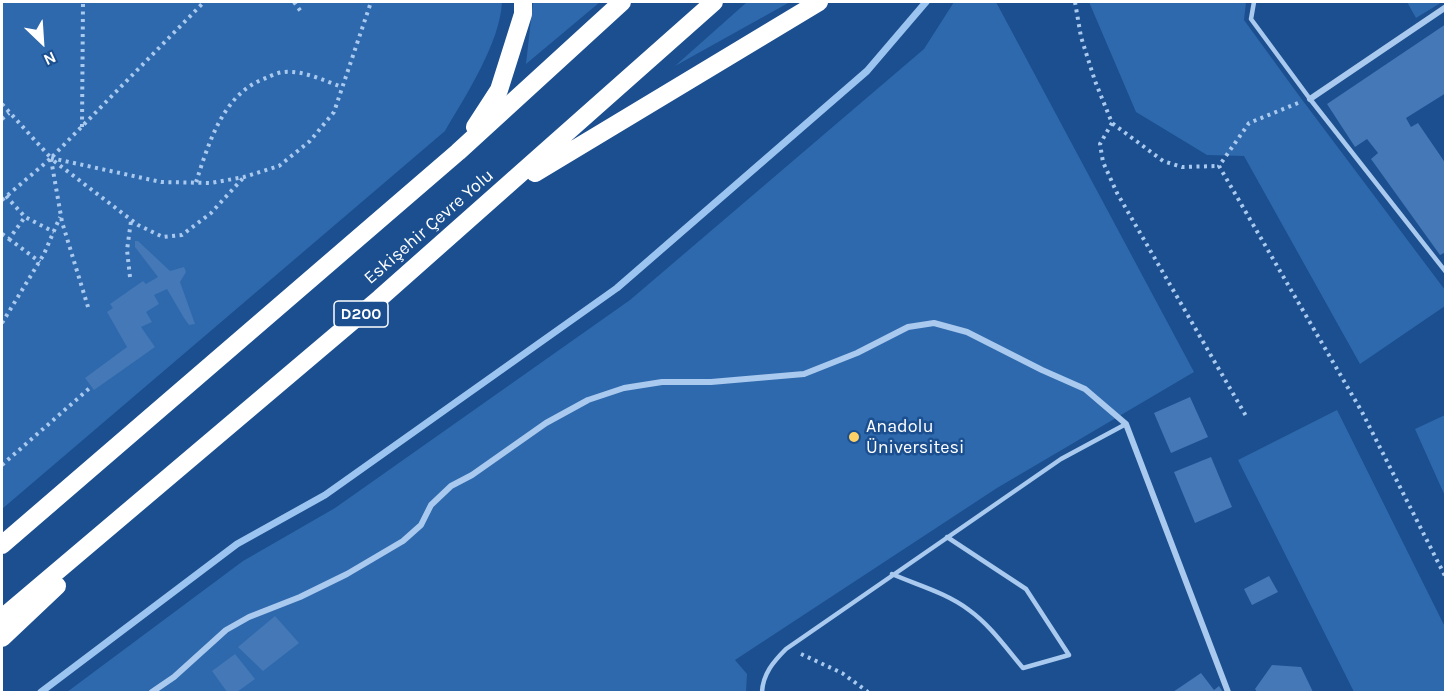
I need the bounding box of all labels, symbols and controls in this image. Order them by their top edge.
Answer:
north arrow [12,12,72,72]
text: N [41,48,59,70]
street label: Eskişehir Çevre Yolu [360,165,498,289]
road number: D200 [334,301,388,327]
place label: Anadolu Üniversitesi [866,416,964,458]
marker: Anadolu Üniversitesi [847,430,861,444]

